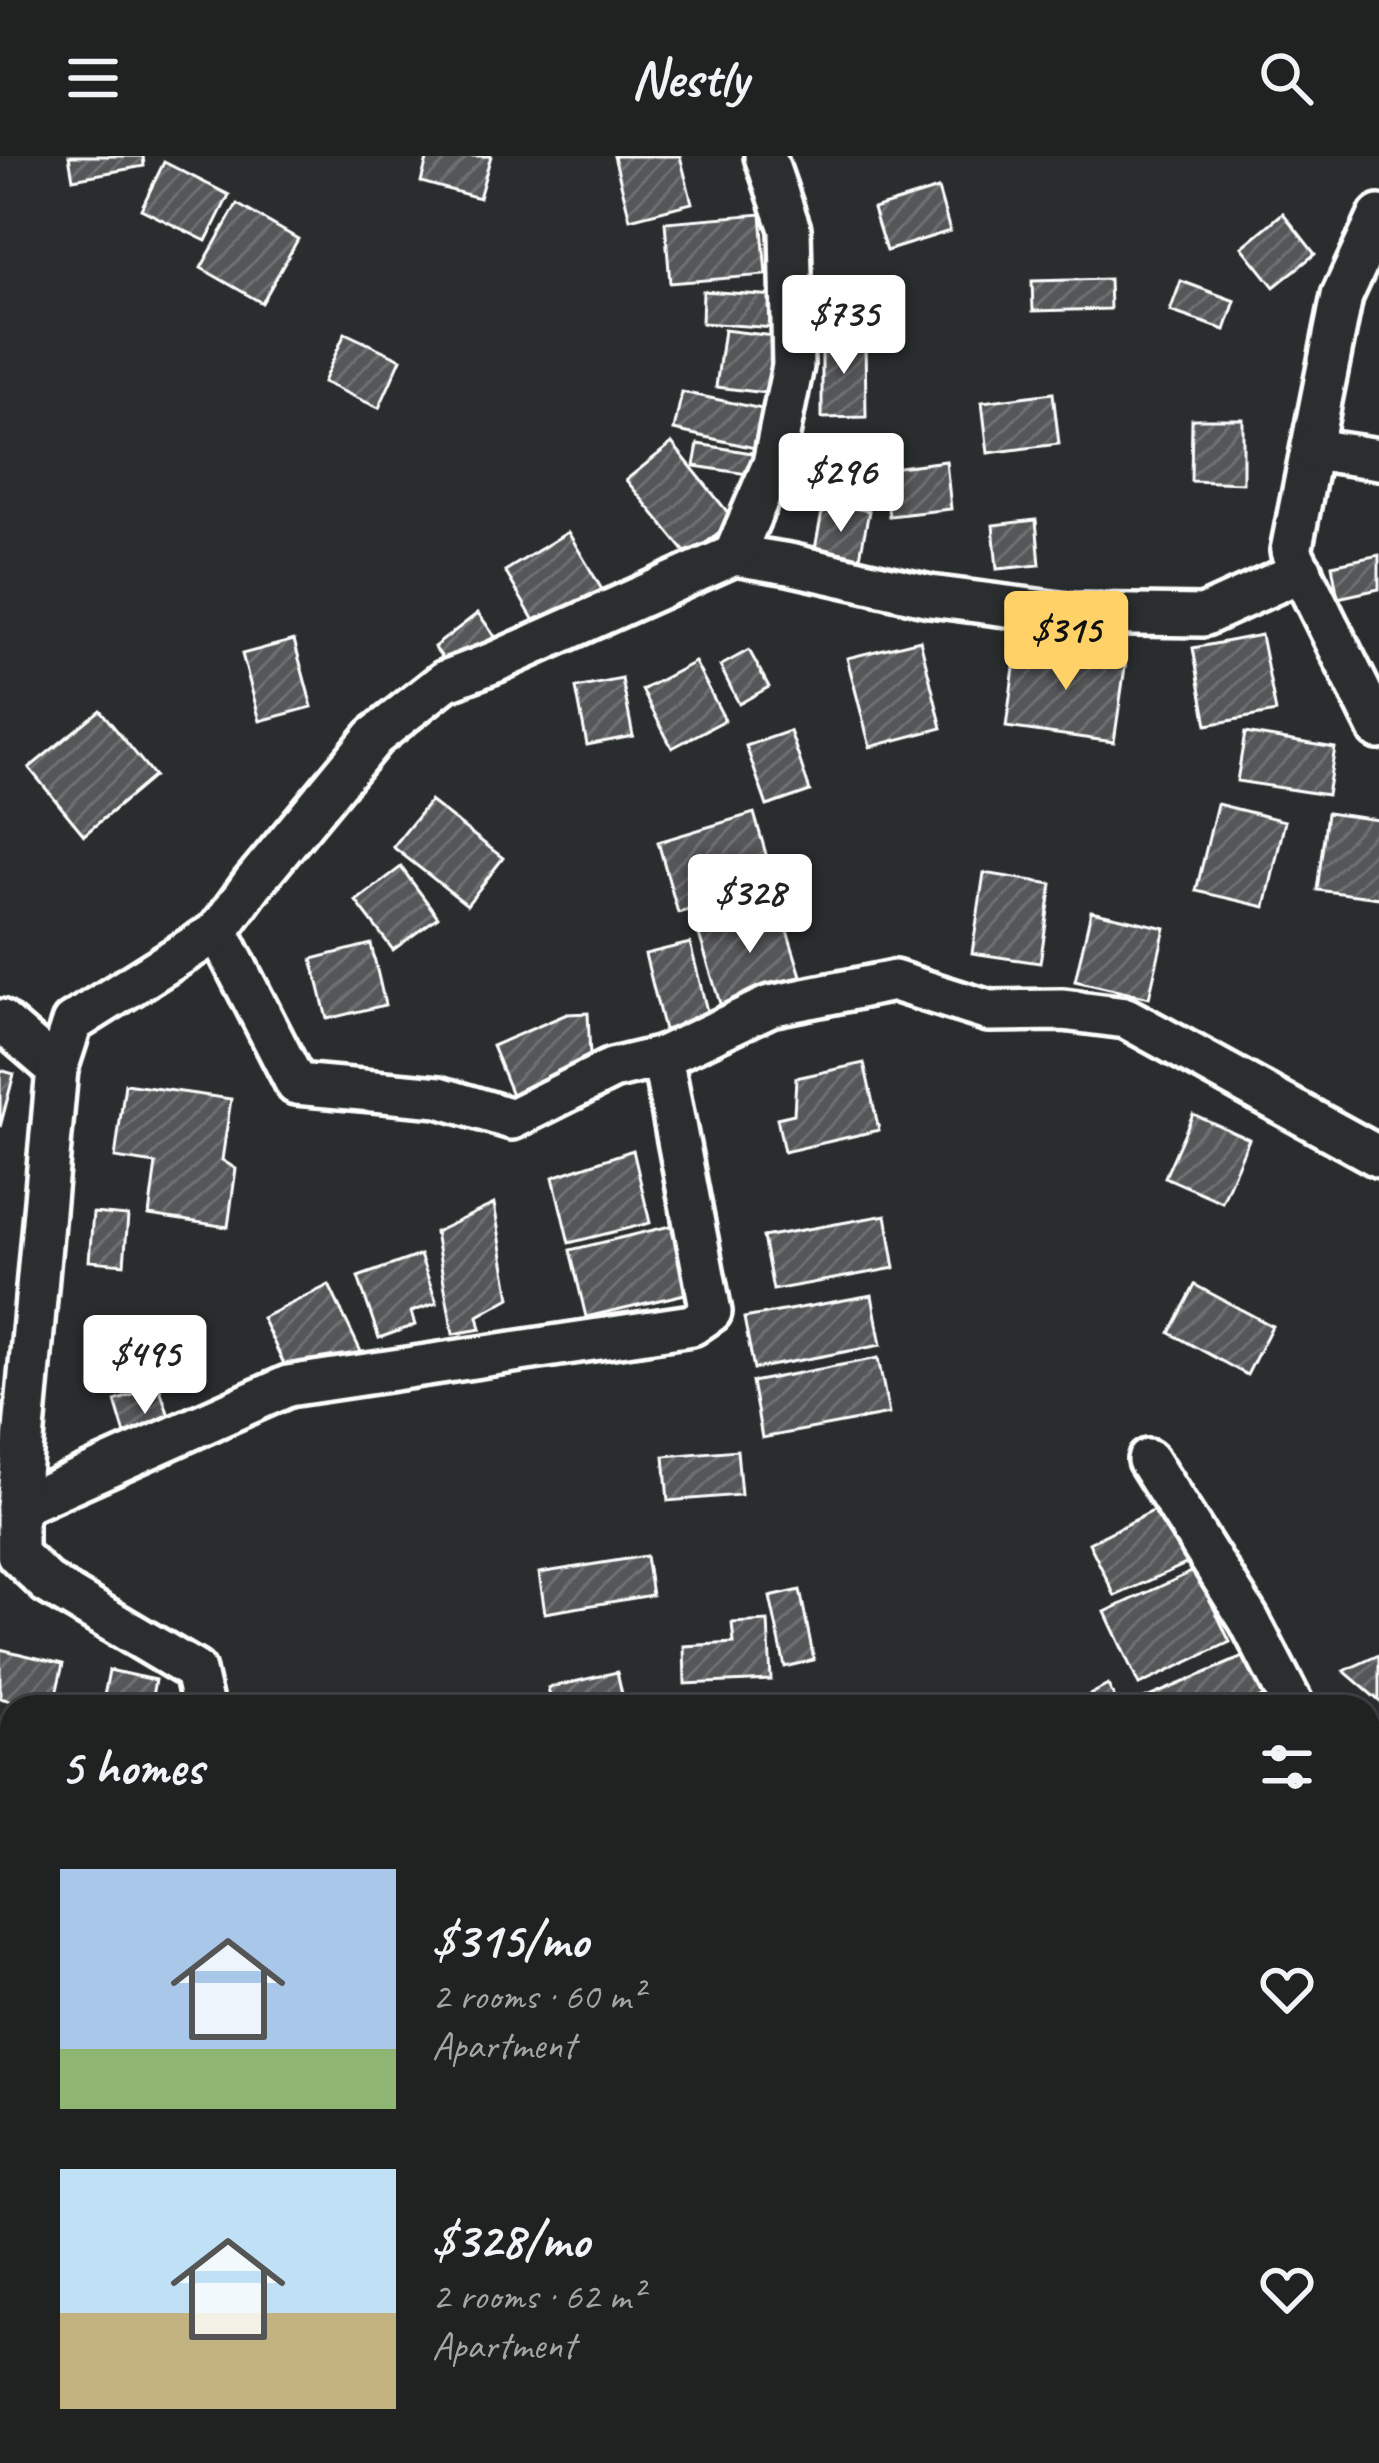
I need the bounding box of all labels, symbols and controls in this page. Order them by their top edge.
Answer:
text: Nestly [631,44,748,112]
icon: menu [60,45,126,111]
icon: search [1253,45,1319,111]
pin: $735 [773,275,915,377]
text: $735 [809,289,879,338]
pin: $296 [770,433,912,535]
text: $296 [806,447,876,496]
pin: $315 [995,591,1137,693]
text: $315 [1031,605,1101,654]
pin: $328 [679,854,821,956]
text: $328 [715,868,785,917]
pin: $495 [74,1315,216,1417]
text: $495 [110,1329,180,1378]
icon: filters [1254,1734,1320,1800]
text: 5 homes [60,1735,203,1799]
text: $315/mo [432,1908,588,1972]
icon: home [156,1917,300,2061]
icon: heart [1254,1956,1320,2022]
text: 2 rooms · 60 m² [432,1972,643,2021]
text: Apartment [432,2021,575,2070]
text: $328/mo [432,2208,589,2272]
icon: home [156,2217,300,2361]
icon: heart [1254,2256,1320,2322]
text: 2 rooms · 62 m² [432,2272,643,2321]
text: Apartment [432,2321,575,2370]

